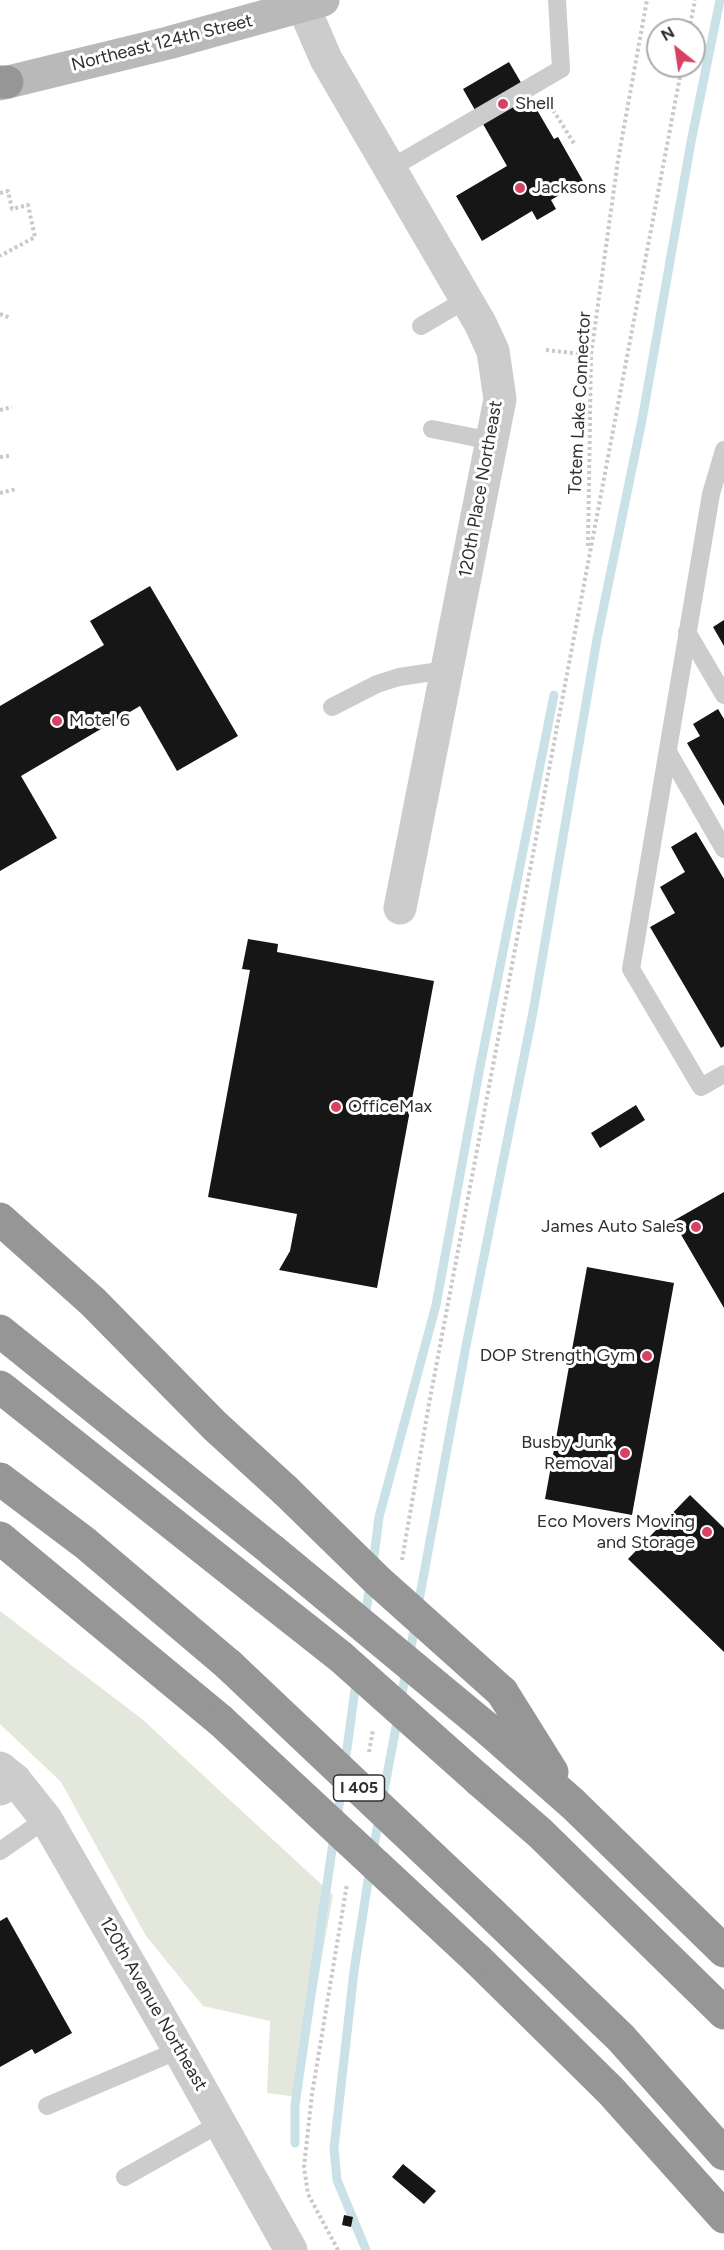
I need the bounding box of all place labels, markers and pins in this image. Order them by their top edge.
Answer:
place label: Shell [515,93,554,115]
marker: Shell [496,97,510,111]
place label: Jacksons [532,177,606,199]
marker: Jacksons [513,181,527,195]
place label: Motel 6 [69,710,130,732]
marker: Motel 6 [50,714,64,728]
place label: OfficeMax [348,1096,432,1118]
marker: OfficeMax [329,1100,343,1114]
place label: James Auto Sales [541,1216,684,1238]
marker: James Auto Sales [689,1220,703,1234]
place label: DOP Strength Gym [480,1345,635,1367]
marker: DOP Strength Gym [640,1349,654,1363]
place label: Busby Junk Removal [521,1432,613,1474]
marker: Busby Junk Removal [618,1446,632,1460]
place label: Eco Movers Moving and Storage [537,1511,695,1553]
marker: Eco Movers Moving and Storage [700,1525,714,1539]

